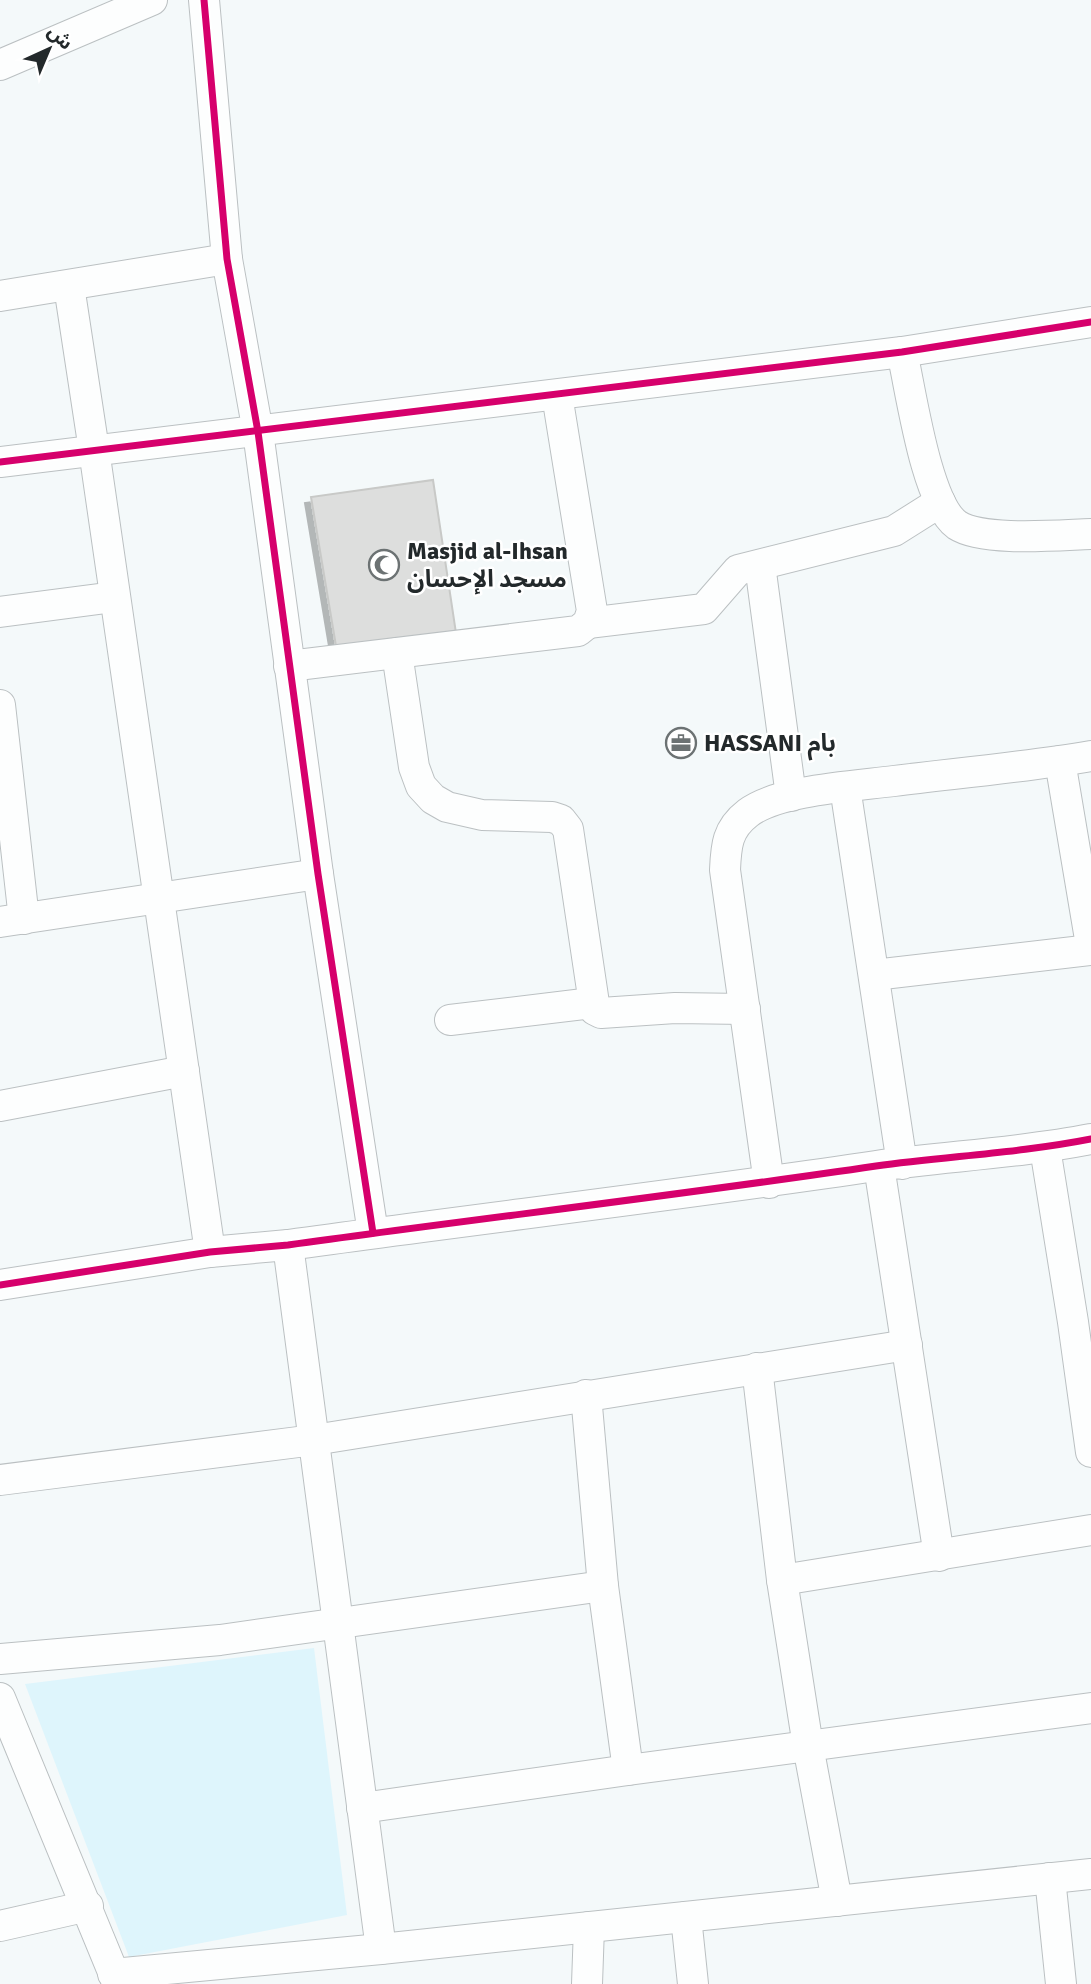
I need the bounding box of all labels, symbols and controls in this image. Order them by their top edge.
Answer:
north arrow [14,14,84,84]
text: ش [42,20,78,55]
place label: Masjid al-Ihsan مسجد الإحسان [407,536,568,595]
mosque icon: Masjid al-Ihsan مسجد الإحسان [367,548,401,582]
office icon: HASSANI بام [664,726,698,760]
place label: HASSANI بام [704,728,836,761]

